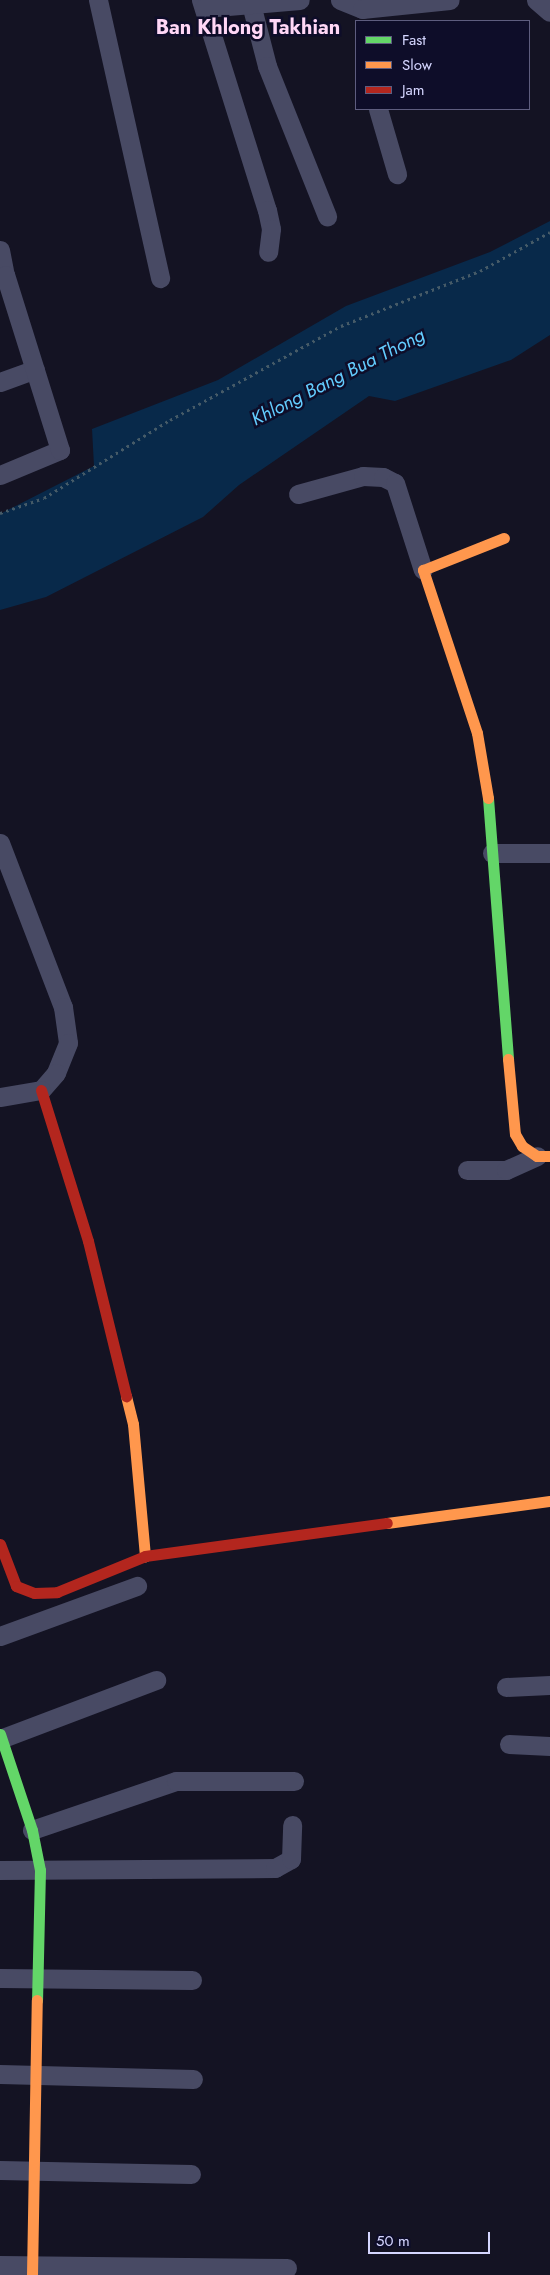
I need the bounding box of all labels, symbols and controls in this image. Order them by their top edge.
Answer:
district label: Ban Khlong Takhian [156,15,340,39]
legend [355,20,530,110]
text: Fast [402,29,426,51]
text: Slow [402,54,432,76]
text: Jam [402,79,425,101]
water label: Khlong Bang Bua Thong [247,323,429,431]
scale bar [370,2222,492,2254]
text: 50 m [376,2230,410,2252]

